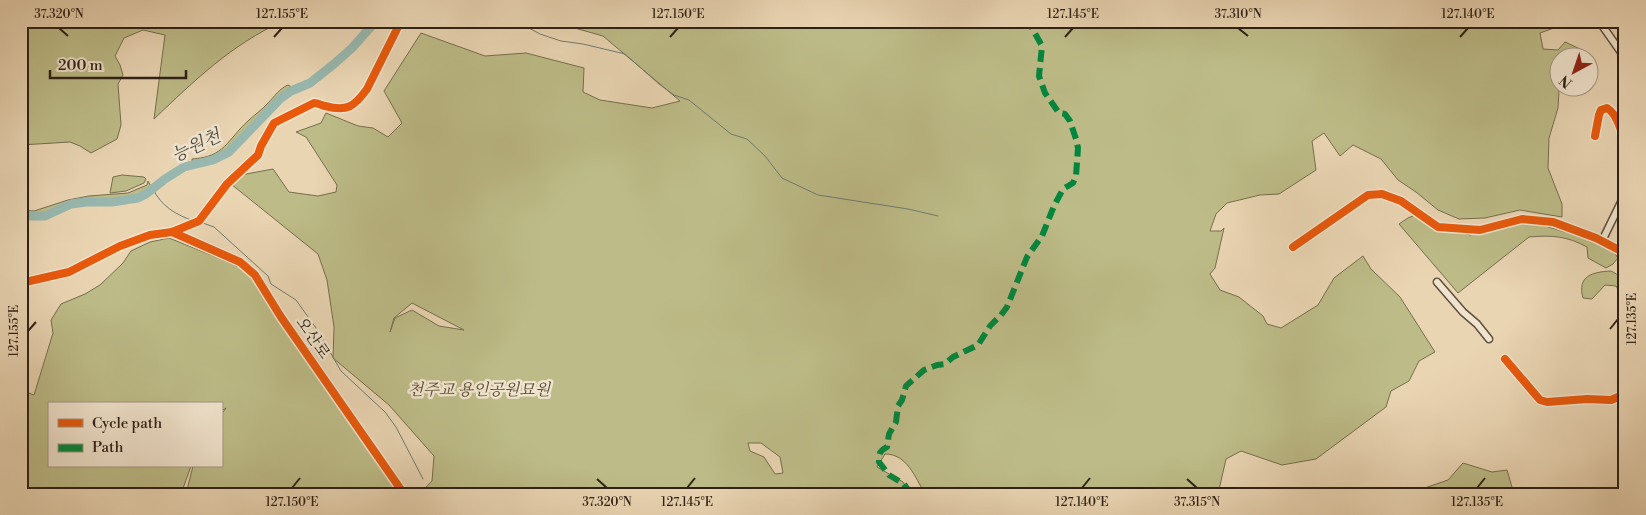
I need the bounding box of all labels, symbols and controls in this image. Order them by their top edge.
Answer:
text: 37.320°N [34,7,84,22]
text: 127.155°E [256,7,308,22]
text: 127.150°E [651,7,705,22]
text: 127.145°E [1047,7,1099,22]
text: 37.310°N [1214,7,1262,22]
text: 127.140°E [1441,7,1495,22]
scale bar [50,48,186,80]
north arrow [1548,48,1598,98]
text: 200 m [58,56,103,75]
text: N [1556,71,1576,92]
water label: 능원천 [167,124,226,167]
text: 127.135°E [1625,293,1640,345]
text: 127.155°E [7,305,22,357]
street label: 오산로 [292,313,335,363]
park label: 천주교 용인공원묘원 [408,380,552,400]
legend [48,402,222,468]
text: Cycle path [92,414,162,433]
text: Path [92,438,124,457]
text: 127.150°E [265,495,319,510]
text: 37.320°N [582,495,632,510]
text: 127.145°E [661,495,713,510]
text: 127.140°E [1055,495,1109,510]
text: 37.315°N [1174,495,1220,510]
text: 127.135°E [1451,495,1503,510]

